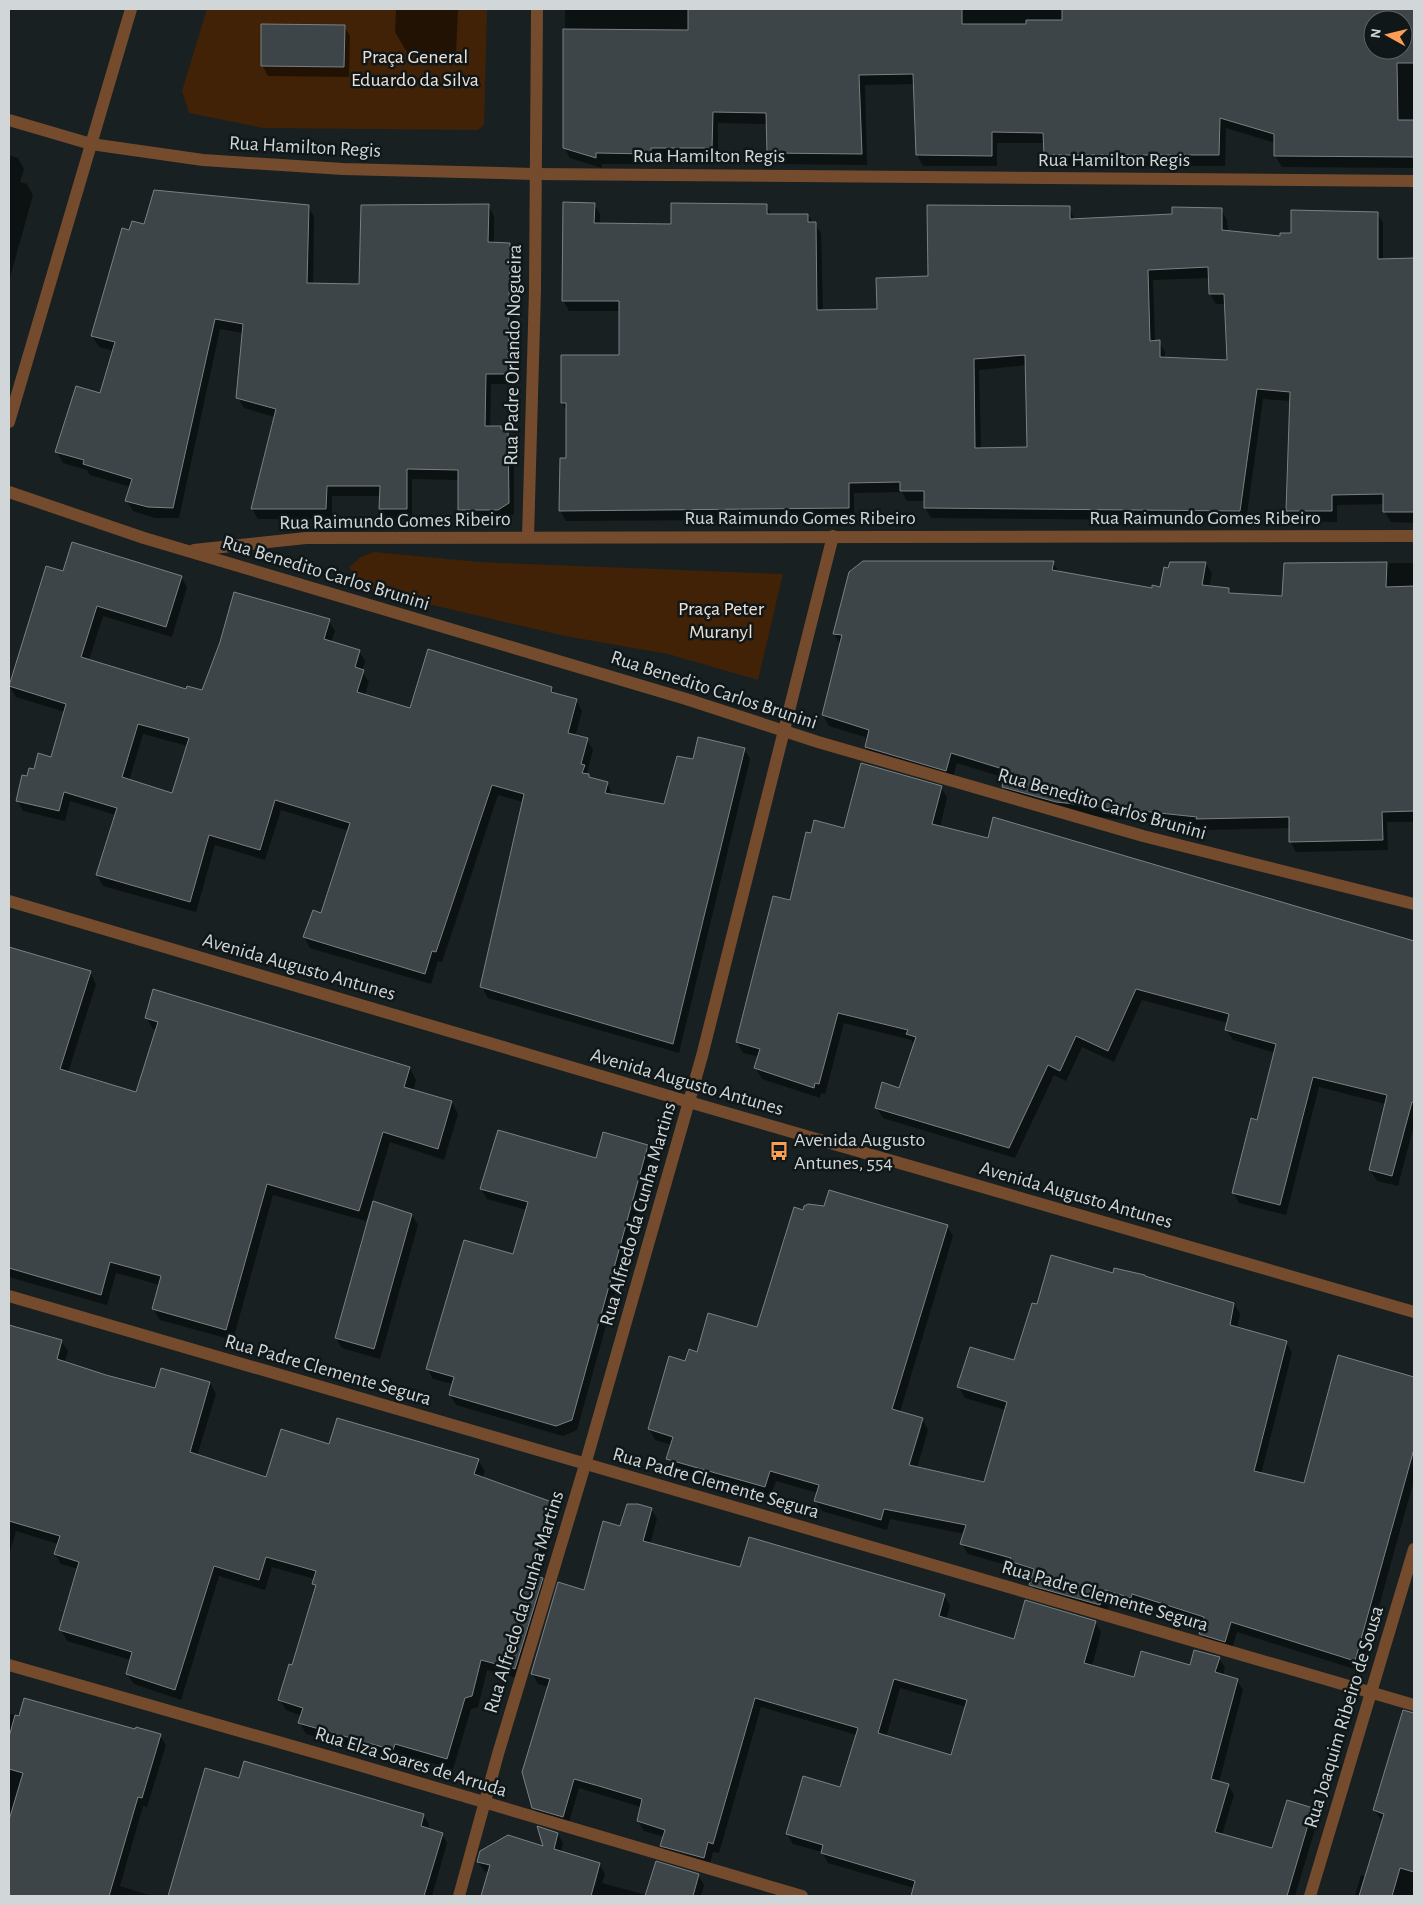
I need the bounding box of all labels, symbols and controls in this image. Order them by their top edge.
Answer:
north arrow [1363,10,1413,60]
text: N [1369,28,1384,39]
park label: Praça General Eduardo da Silva [351,47,479,90]
street label: Rua Hamilton Regis [228,133,382,161]
street label: Rua Hamilton Regis [633,146,785,166]
street label: Rua Hamilton Regis [1038,150,1190,170]
street label: Rua Padre Orlando Nogueira [501,244,525,466]
street label: Rua Raimundo Gomes Ribeiro [684,508,916,528]
street label: Rua Raimundo Gomes Ribeiro [1089,508,1321,528]
street label: Rua Raimundo Gomes Ribeiro [279,509,511,533]
street label: Rua Benedito Carlos Brunini [220,532,432,614]
park label: Praça Peter Muranyl [678,599,765,642]
street label: Rua Benedito Carlos Brunini [608,647,820,733]
street label: Rua Benedito Carlos Brunini [995,765,1209,843]
street label: Avenida Augusto Antunes [200,930,398,1004]
street label: Avenida Augusto Antunes [588,1045,786,1119]
street label: Rua Alfredo da Cunha Martins [596,1100,680,1328]
place label: Avenida Augusto Antunes, 554 [794,1130,925,1173]
bus stop icon: Avenida Augusto Antunes, 554 [768,1140,790,1162]
street label: Avenida Augusto Antunes [977,1158,1175,1232]
street label: Rua Padre Clemente Segura [222,1331,434,1409]
street label: Rua Padre Clemente Segura [610,1444,822,1522]
street label: Rua Alfredo da Cunha Martins [481,1488,567,1716]
street label: Rua Padre Clemente Segura [999,1557,1211,1635]
street label: Rua Joaquim Ribeiro de Sousa [1301,1604,1387,1830]
street label: Rua Elza Soares de Arruda [312,1723,510,1801]

